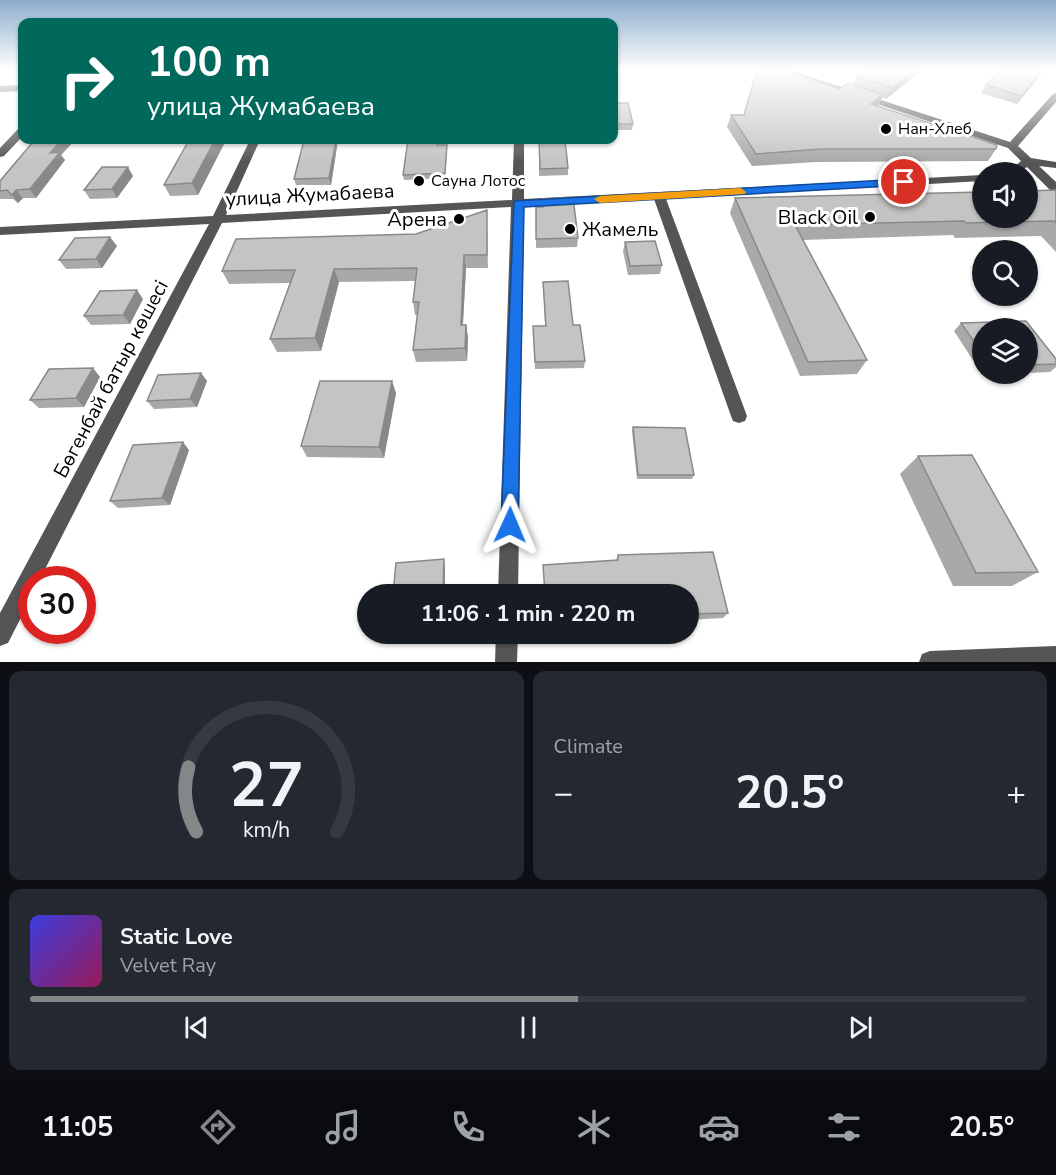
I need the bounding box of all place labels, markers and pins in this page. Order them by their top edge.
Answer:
place label: Нан-Хлеб [898,118,972,140]
marker: Нан-Хлеб [879,122,893,136]
pin [878,156,929,207]
place label: Сауна Лотос [431,170,526,192]
marker: Сауна Лотос [412,174,426,188]
place label: Black Oil [778,204,858,231]
place label: Арена [387,206,447,233]
marker: Black Oil [863,210,877,224]
marker: Арена [452,212,466,226]
place label: Жамель [582,216,658,243]
marker: Жамель [563,222,577,236]

